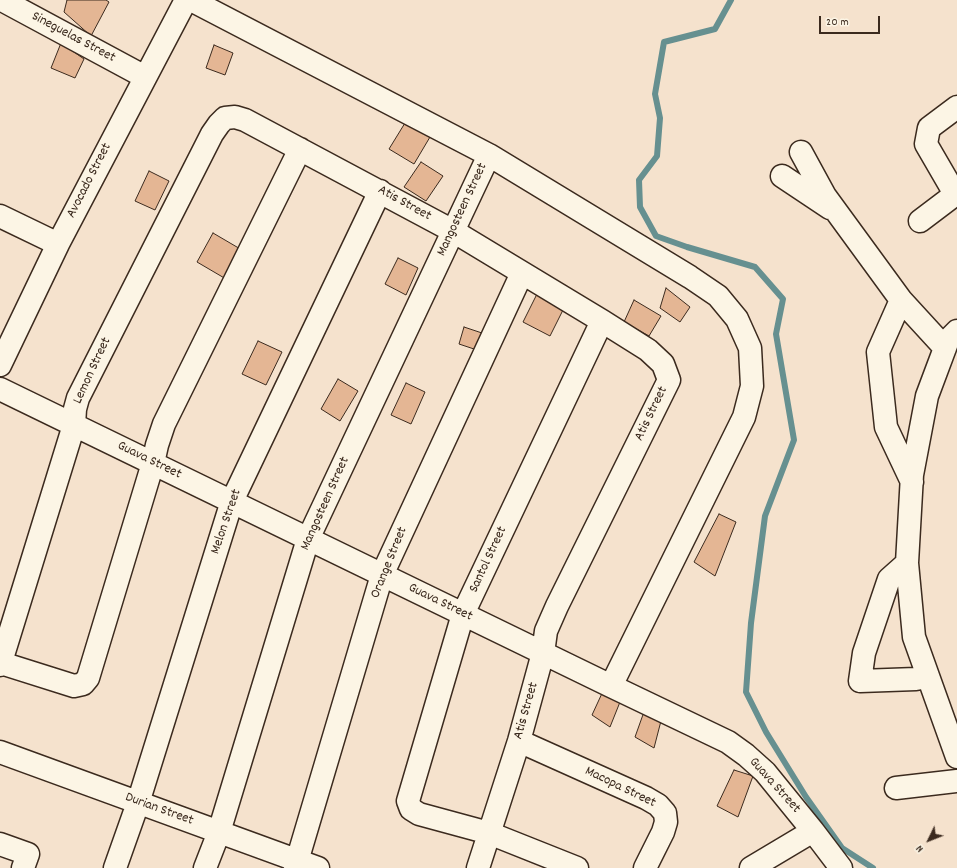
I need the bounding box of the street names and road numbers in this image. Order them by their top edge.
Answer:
street label: Sineguelas Street [28,9,118,67]
street label: Avocado Street [64,141,116,221]
street label: Mangosteen Street [434,161,492,259]
street label: Atis Street [374,182,434,226]
street label: Lemon Street [70,335,116,407]
street label: Atis Street [632,384,672,444]
street label: Guava Street [114,438,184,484]
street label: Mangosteen Street [298,455,354,553]
street label: Melon Street [208,487,246,557]
street label: Santol Street [466,524,512,596]
street label: Orange Street [368,525,412,601]
street label: Guava Street [405,580,475,626]
street label: Atis Street [511,681,543,741]
street label: Guava Street [745,755,803,817]
street label: Macopa Street [582,764,658,812]
street label: Durian Street [123,790,195,830]

